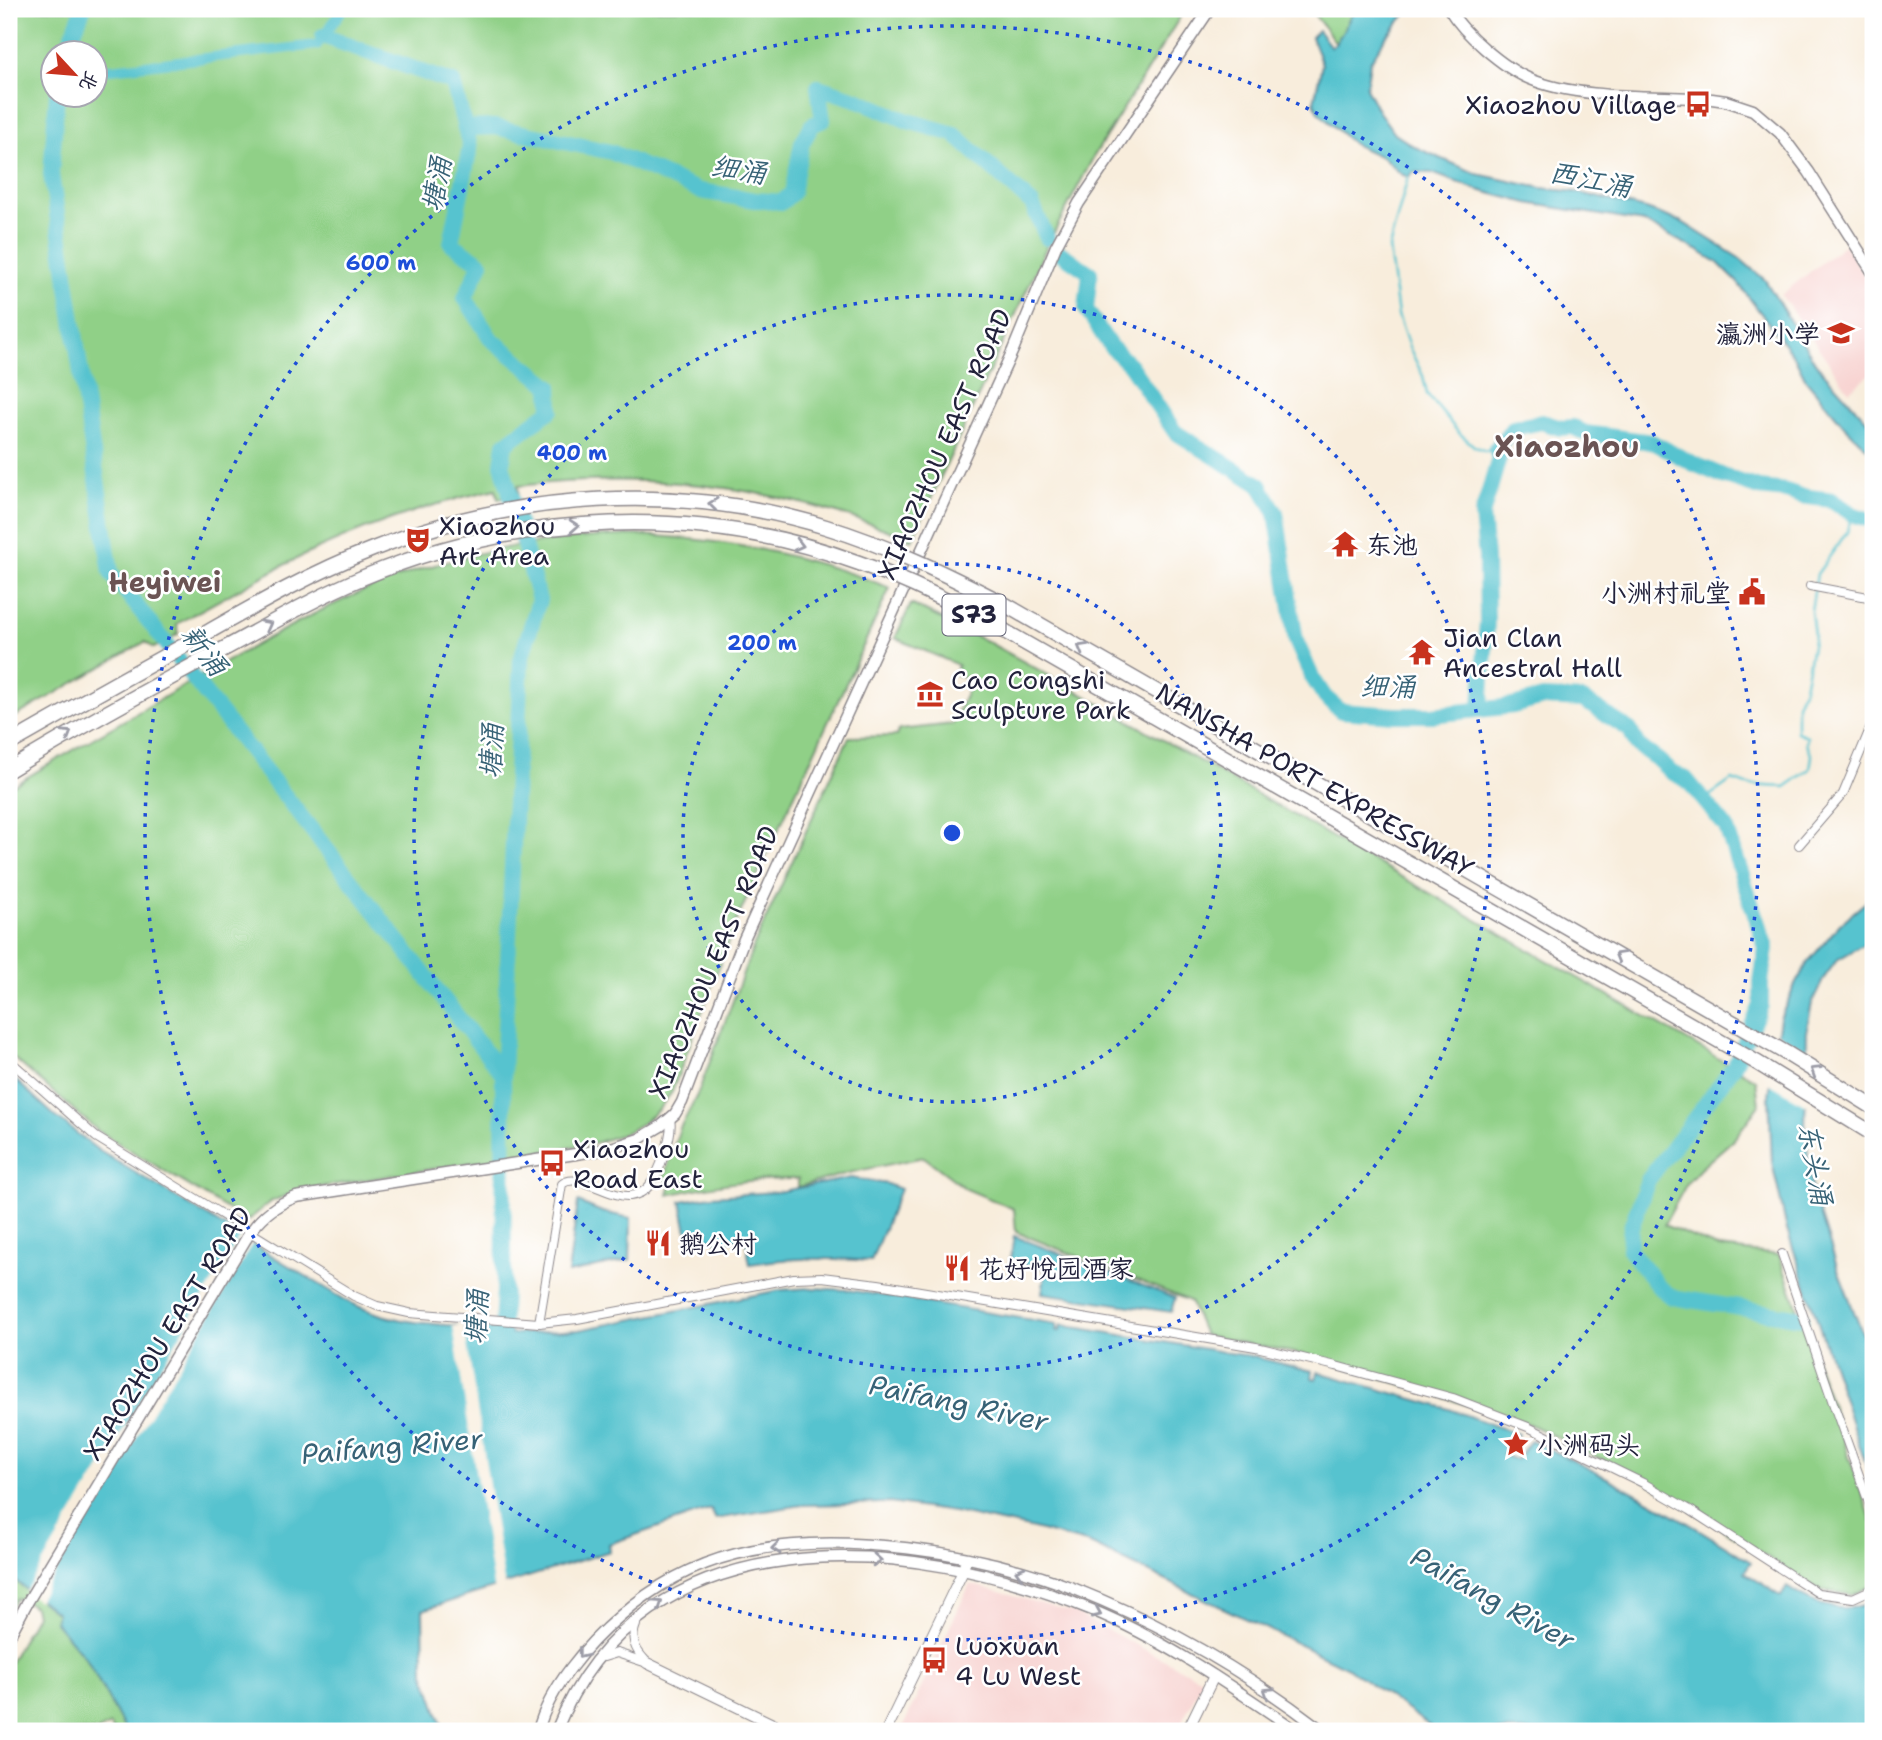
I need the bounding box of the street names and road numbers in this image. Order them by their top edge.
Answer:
street label: XIAOZHOU EAST ROAD [868,303,1020,585]
road number: S73 [942,594,1006,636]
street label: NANSHA PORT EXPRESSWAY [1150,674,1481,886]
street label: XIAOZHOU EAST ROAD [640,820,786,1104]
street label: XIAOZHOU EAST ROAD [75,1200,259,1466]

